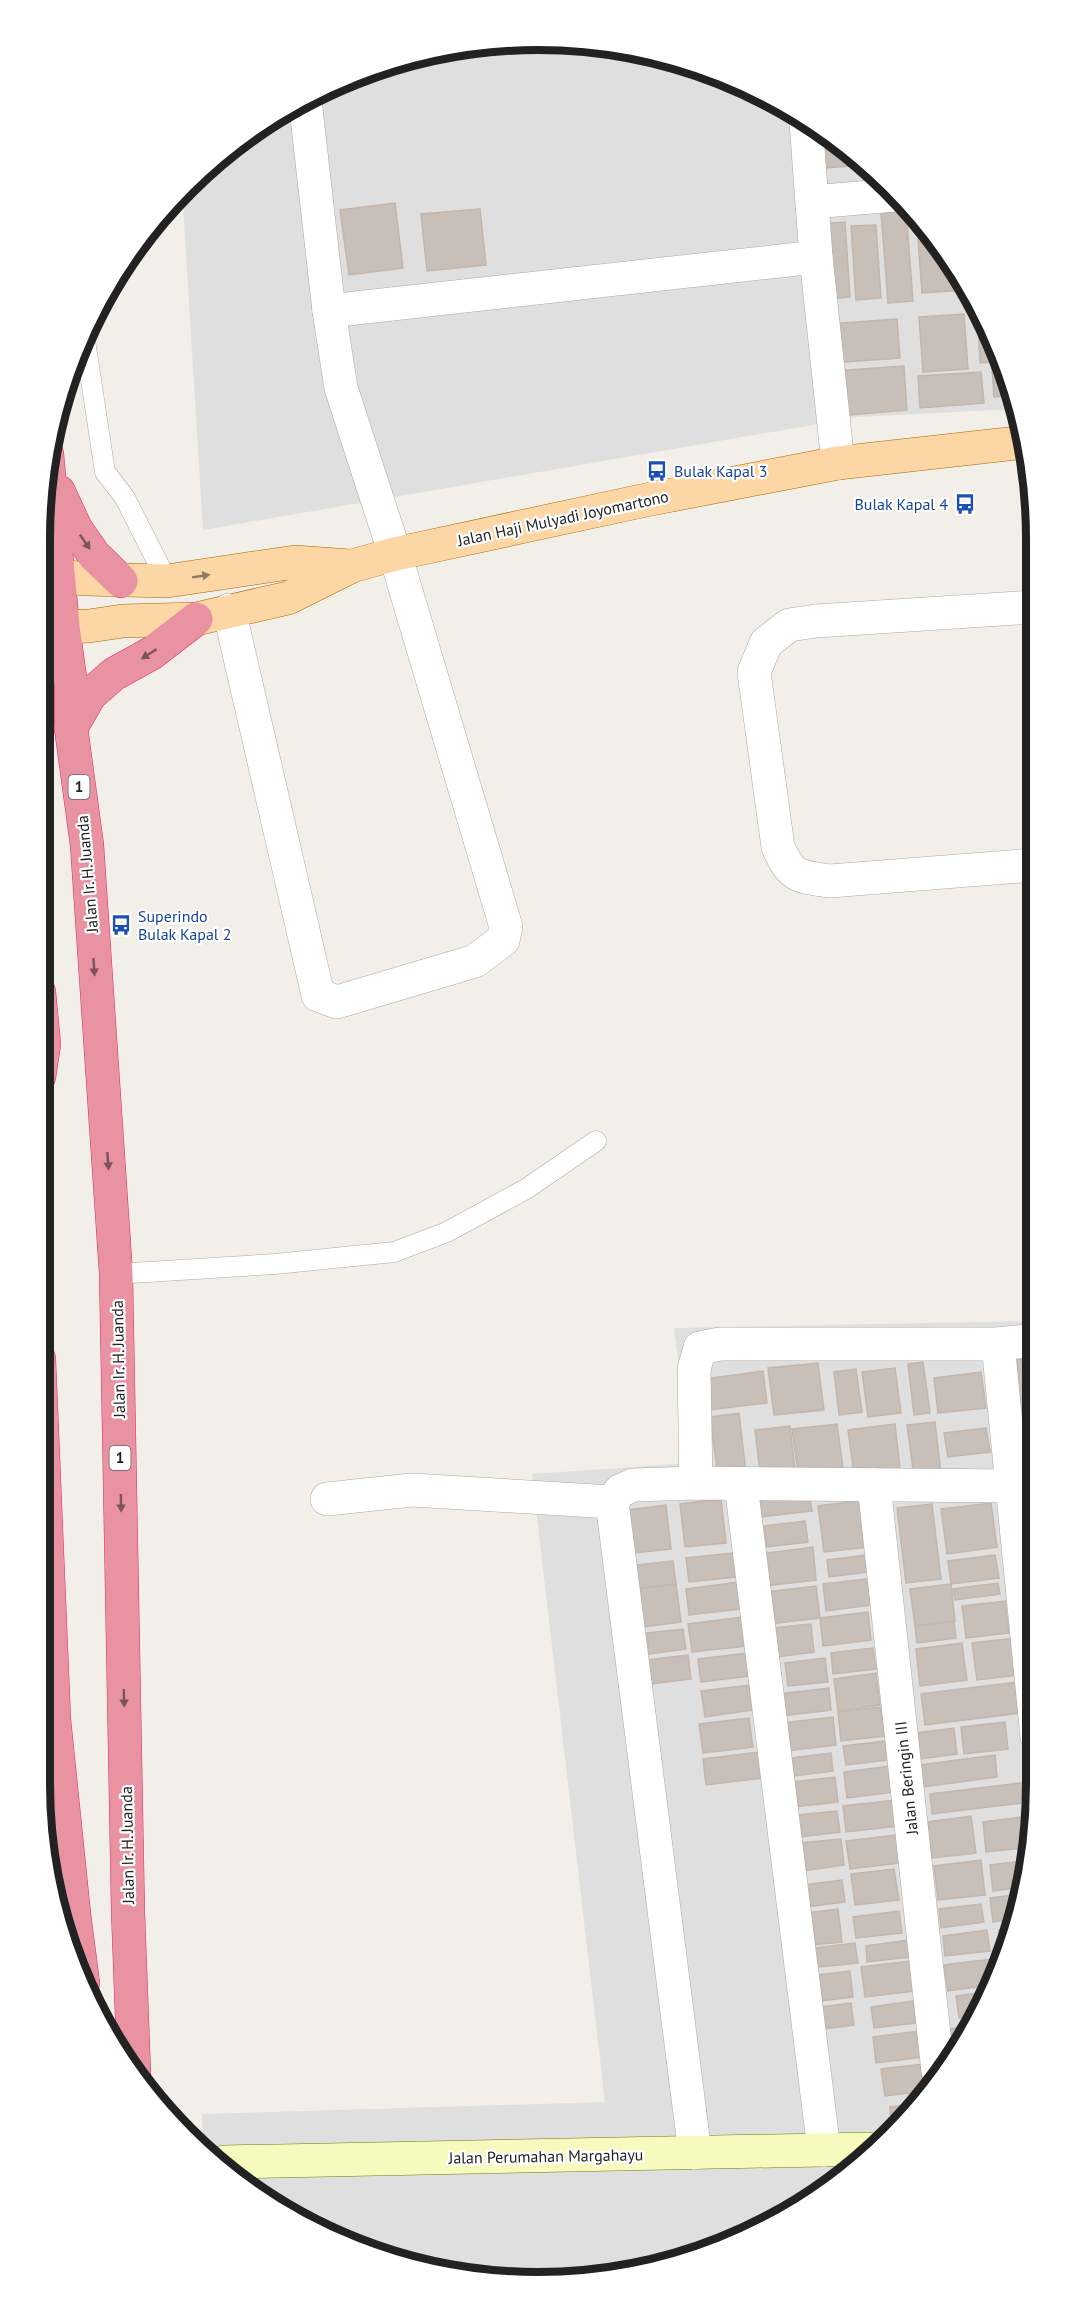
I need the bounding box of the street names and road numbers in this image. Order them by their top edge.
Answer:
street label: Jalan Haji Mulyadi Joyomartono [455,486,670,550]
road number: 1 [68,775,90,799]
street label: Jalan Ir. H. Juanda [72,815,102,934]
street label: Jalan Ir. H. Juanda [107,1300,129,1419]
road number: 1 [110,1446,130,1470]
street label: Jalan Beringin III [890,1720,922,1837]
street label: Jalan Ir. H. Juanda [116,1786,138,1905]
street label: Jalan Perumahan Margahayu [447,2144,644,2168]

